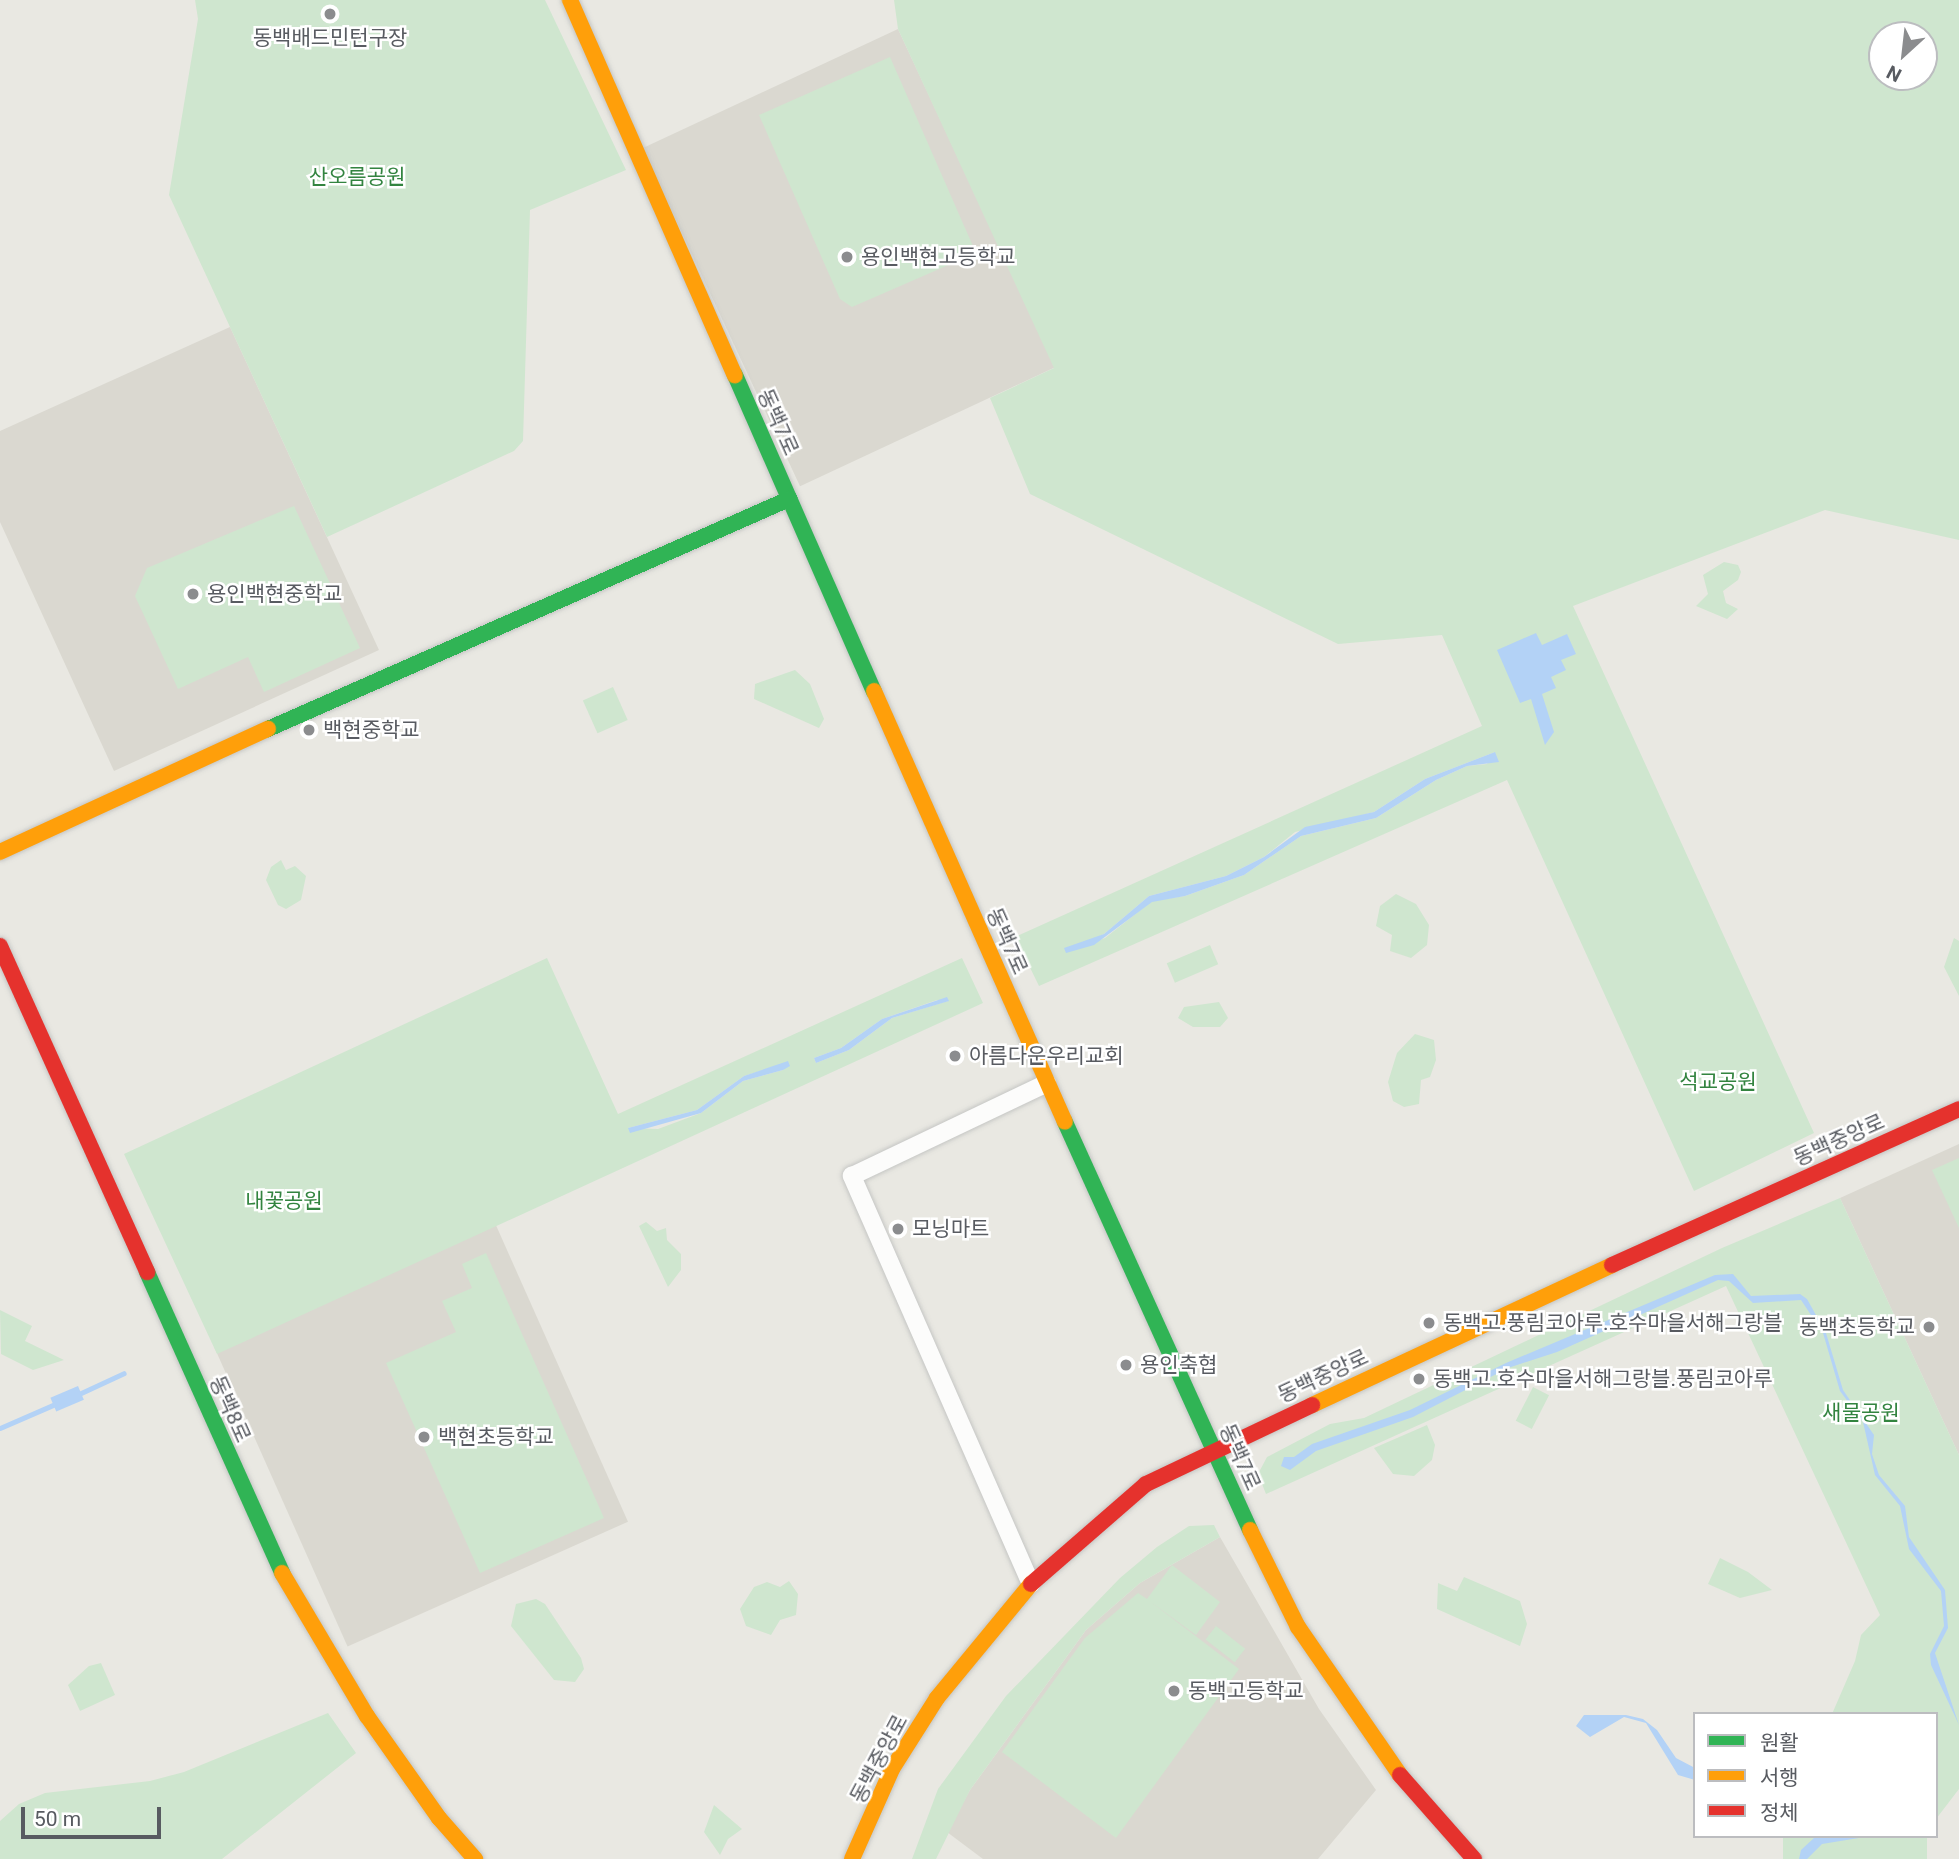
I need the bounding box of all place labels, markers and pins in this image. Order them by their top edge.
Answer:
marker: 동백배드민턴구장 [322,6,338,22]
place label: 동백배드민턴구장 [253,25,407,51]
place label: 용인백현고등학교 [861,244,1016,270]
marker: 용인백현고등학교 [839,249,855,265]
place label: 용인백현중학교 [207,581,342,607]
marker: 용인백현중학교 [185,586,201,602]
place label: 백현중학교 [323,717,420,743]
marker: 백현중학교 [301,722,317,738]
place label: 아름다운우리교회 [969,1043,1124,1069]
marker: 아름다운우리교회 [947,1048,963,1064]
place label: 모닝마트 [912,1216,989,1242]
marker: 모닝마트 [890,1221,906,1237]
place label: 동백고.풍림코아루.호수마을서해그랑블 [1443,1310,1783,1336]
place label: 동백초등학교 [1799,1314,1915,1340]
marker: 동백고.풍림코아루.호수마을서해그랑블 [1421,1315,1437,1331]
marker: 동백초등학교 [1921,1319,1937,1335]
place label: 용인축협 [1140,1352,1217,1378]
marker: 용인축협 [1118,1357,1134,1373]
place label: 동백고.호수마을서해그랑블.풍림코아루 [1433,1366,1773,1392]
marker: 동백고.호수마을서해그랑블.풍림코아루 [1411,1371,1427,1387]
place label: 백현초등학교 [438,1424,554,1450]
marker: 백현초등학교 [416,1429,432,1445]
place label: 동백고등학교 [1188,1678,1304,1704]
marker: 동백고등학교 [1166,1683,1182,1699]

